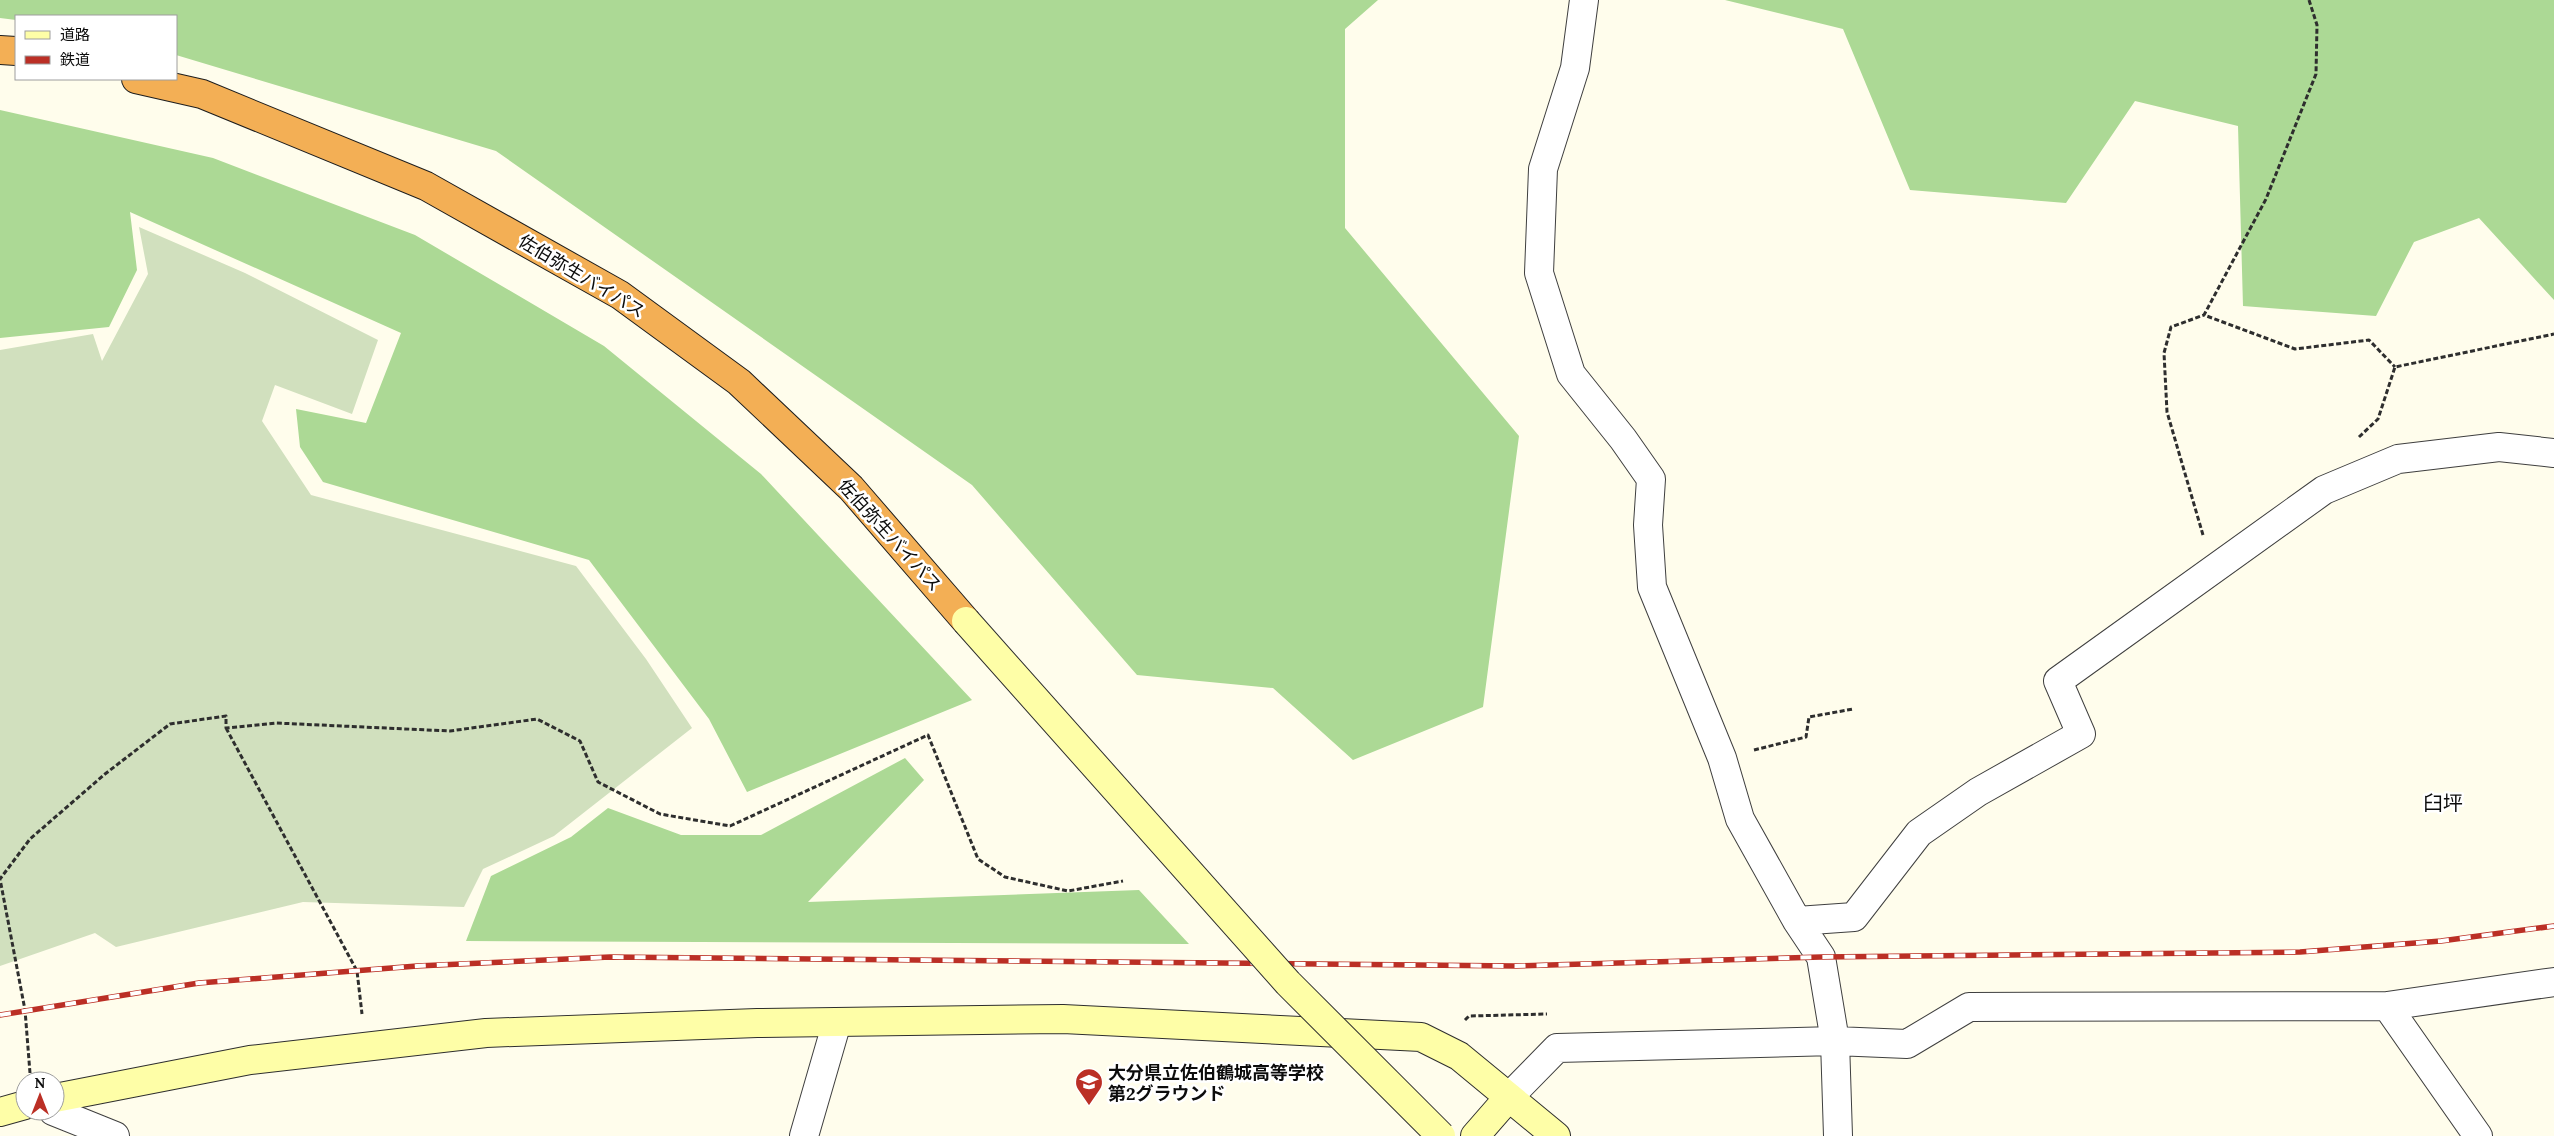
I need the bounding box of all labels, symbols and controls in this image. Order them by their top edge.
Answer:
legend [15,15,178,80]
text: 道路 [60,25,90,44]
text: 鉄道 [60,50,90,69]
street label: 佐伯弥生バイパス [515,229,649,323]
street label: 佐伯弥生バイパス [833,474,947,596]
district label: 臼坪 [2423,790,2463,815]
place label: 大分県立佐伯鶴城高等学校 第2グラウンド [1108,1061,1324,1105]
school or university icon: 大分県立佐伯鶴城高等学校 第2グラウンド [1074,1067,1104,1106]
north arrow [15,1071,65,1121]
text: N [35,1074,46,1092]

